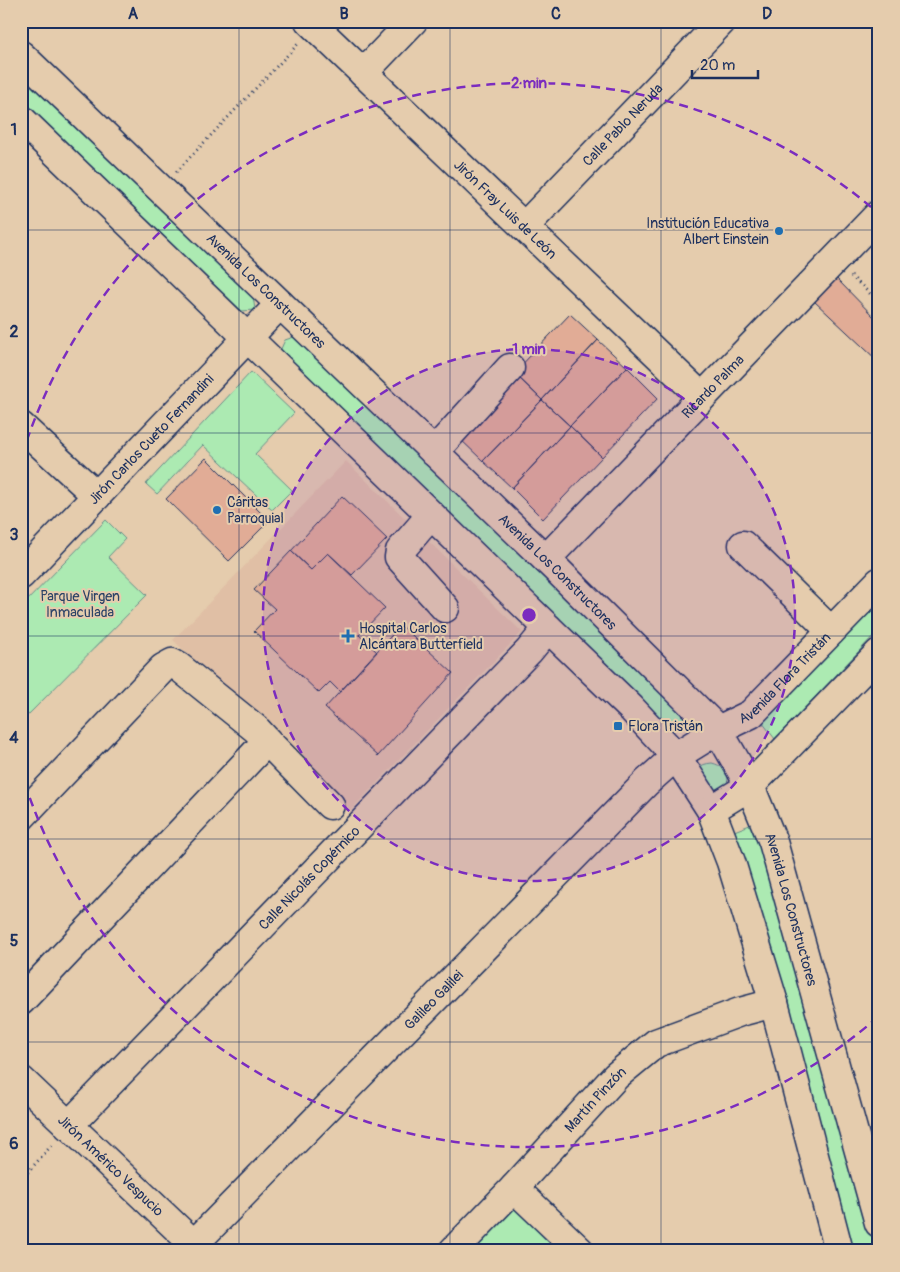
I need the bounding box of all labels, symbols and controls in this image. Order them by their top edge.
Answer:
text: A [128,4,139,24]
text: B [339,4,349,24]
text: C [551,4,561,24]
text: D [762,4,772,24]
scale bar [692,48,759,80]
text: 20 m [700,56,735,75]
text: 2 min [511,74,547,93]
street label: Calle Pablo Neruda [579,80,666,170]
text: 1 [11,120,17,140]
street label: Jirón Fray Luis de León [450,156,560,263]
place label: Institución Educativa Albert Einstein [646,215,769,248]
marker: Institución Educativa Albert Einstein [773,225,785,237]
street label: Avenida Los Constructores [203,230,329,352]
text: 2 [10,322,19,342]
text: 1 min [512,340,546,359]
street label: Ricardo Palma [678,351,748,422]
street label: Jirón Carlos Cueto Fernandini [85,370,218,508]
place label: Cáritas Parroquial [227,494,284,527]
marker: Cáritas Parroquial [211,504,223,516]
street label: Avenida Los Constructores [495,510,621,634]
text: 3 [10,525,19,545]
park label: Parque Virgen Inmaculada [40,588,120,621]
centre of rings [520,606,538,624]
place label: Hospital Carlos Alcántara Butterfield [359,620,483,653]
marker: Hospital Carlos Alcántara Butterfield [341,629,355,643]
street label: Avenida Flora Tristán [736,629,834,728]
place label: Flora Tristán [628,718,703,735]
marker: Flora Tristán [612,720,624,732]
text: 4 [9,728,19,748]
street label: Calle Nicolás Copérnico [255,822,364,934]
street label: Avenida Los Constructores [761,830,821,989]
text: 5 [10,931,19,951]
street label: Galileo Galilei [401,966,467,1034]
street label: Martín Pinzón [561,1063,630,1136]
street label: Jirón Américo Vespucio [54,1112,167,1220]
text: 6 [9,1134,19,1154]

